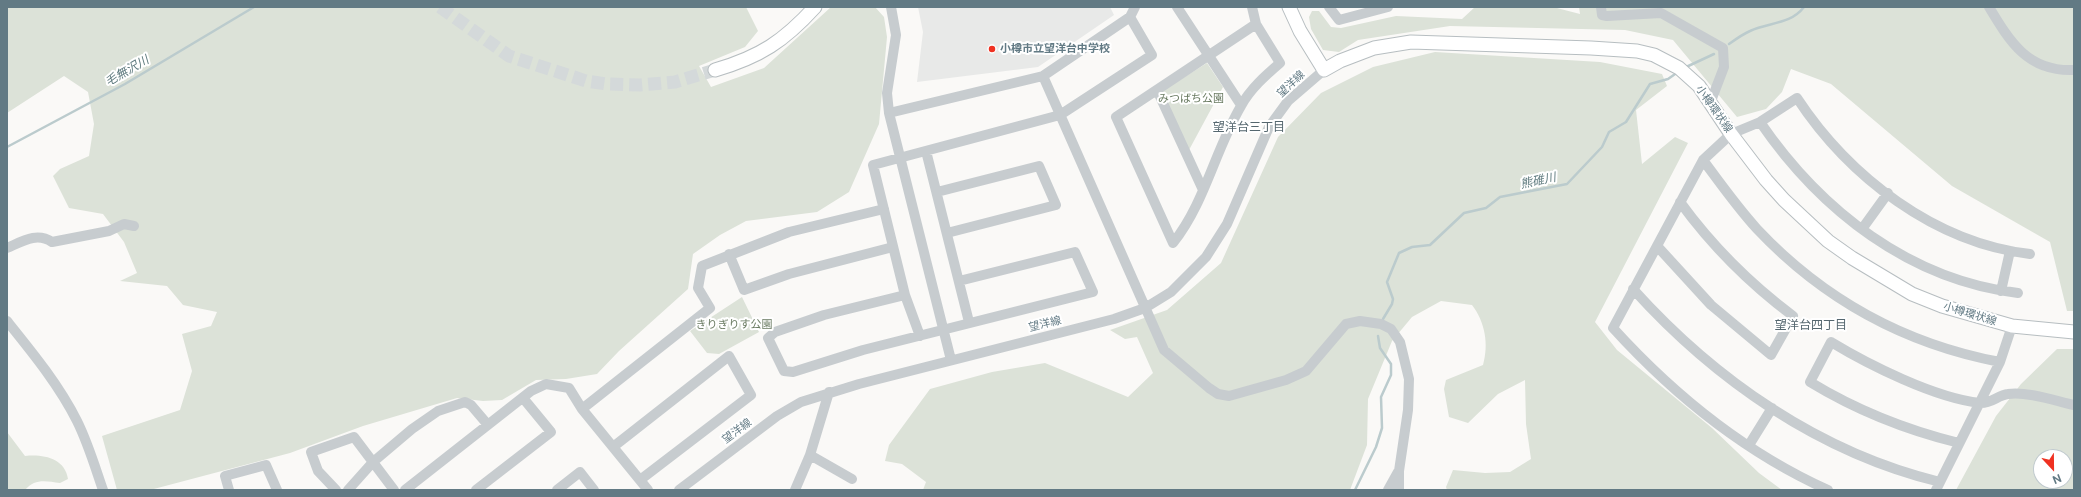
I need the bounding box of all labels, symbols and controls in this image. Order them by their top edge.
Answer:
place label: 小樽市立望洋台中学校 [1000,42,1110,56]
marker: 小樽市立望洋台中学校 [987,44,997,54]
water label: 毛無沢川 [103,53,151,89]
street label: 望洋線 [1274,68,1308,100]
street label: 小樽環状線 [1693,83,1735,135]
park label: みつばち公園 [1158,92,1224,106]
district label: 望洋台三丁目 [1213,120,1285,134]
water label: 熊碓川 [1519,170,1557,192]
street label: 小樽環状線 [1942,300,1998,328]
street label: 望洋線 [1027,314,1063,334]
park label: きりぎりす公園 [696,318,772,332]
district label: 望洋台四丁目 [1775,318,1847,332]
street label: 望洋線 [720,416,754,446]
north arrow [2033,449,2073,489]
text: N [2051,472,2063,486]

